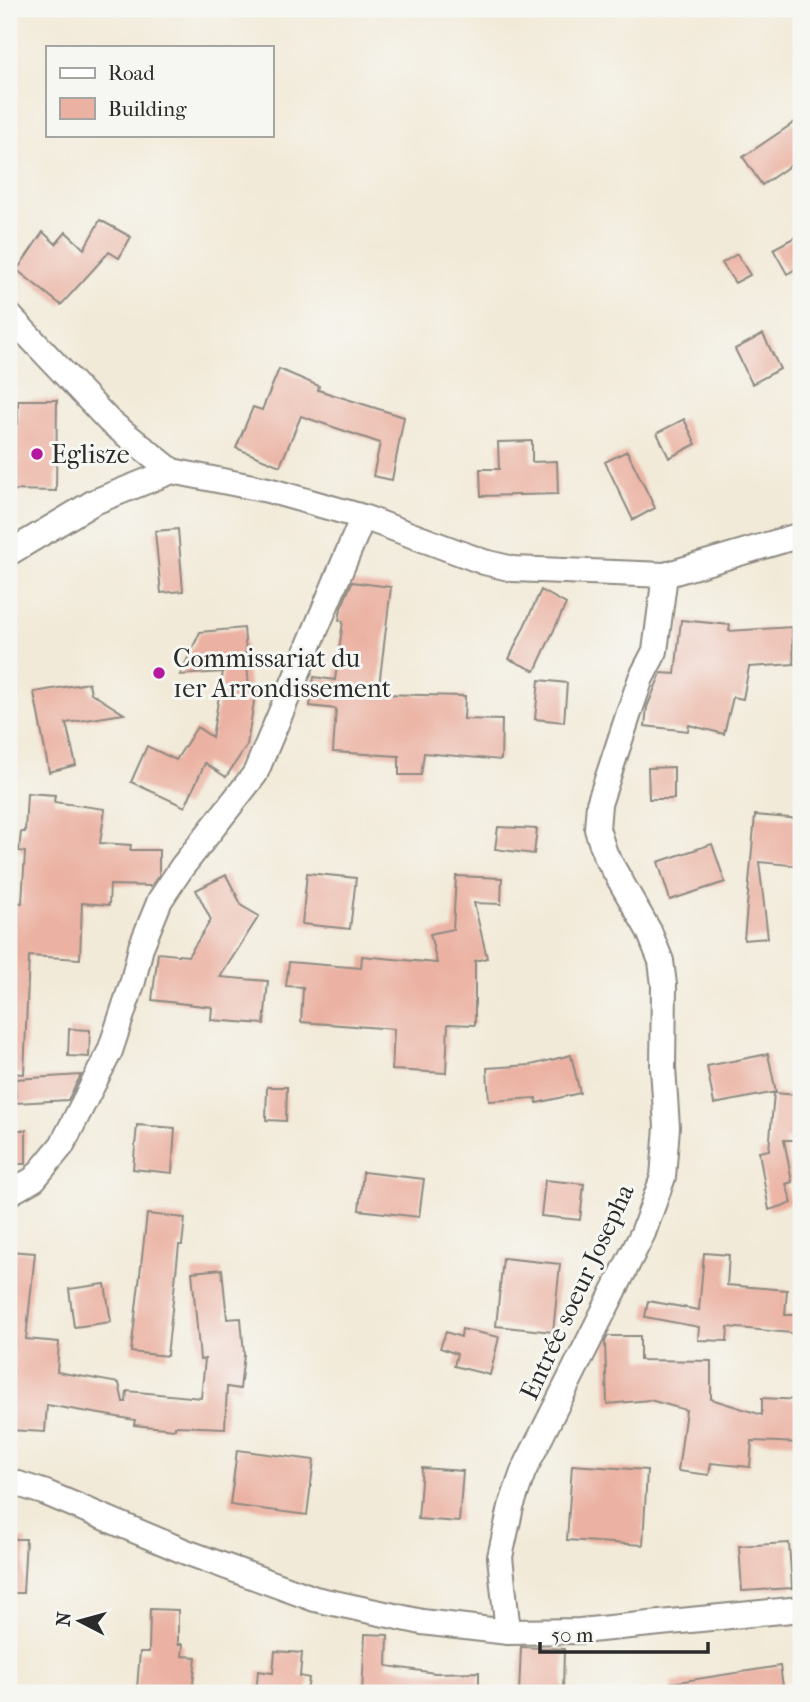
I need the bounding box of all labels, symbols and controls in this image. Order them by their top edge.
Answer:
legend [46,46,273,136]
text: Road [108,61,155,85]
text: Building [108,97,187,121]
place label: Eglisze [51,439,130,470]
marker: Eglisze [29,446,45,462]
place label: Commissariat du 1er Arrondissement [173,643,392,704]
marker: Commissariat du 1er Arrondissement [151,665,167,681]
street label: Entrée soeur Josepha [513,1178,641,1405]
north arrow [46,1586,116,1656]
text: N [52,1610,76,1628]
scale bar [540,1611,708,1655]
text: 50 m [551,1623,594,1647]

